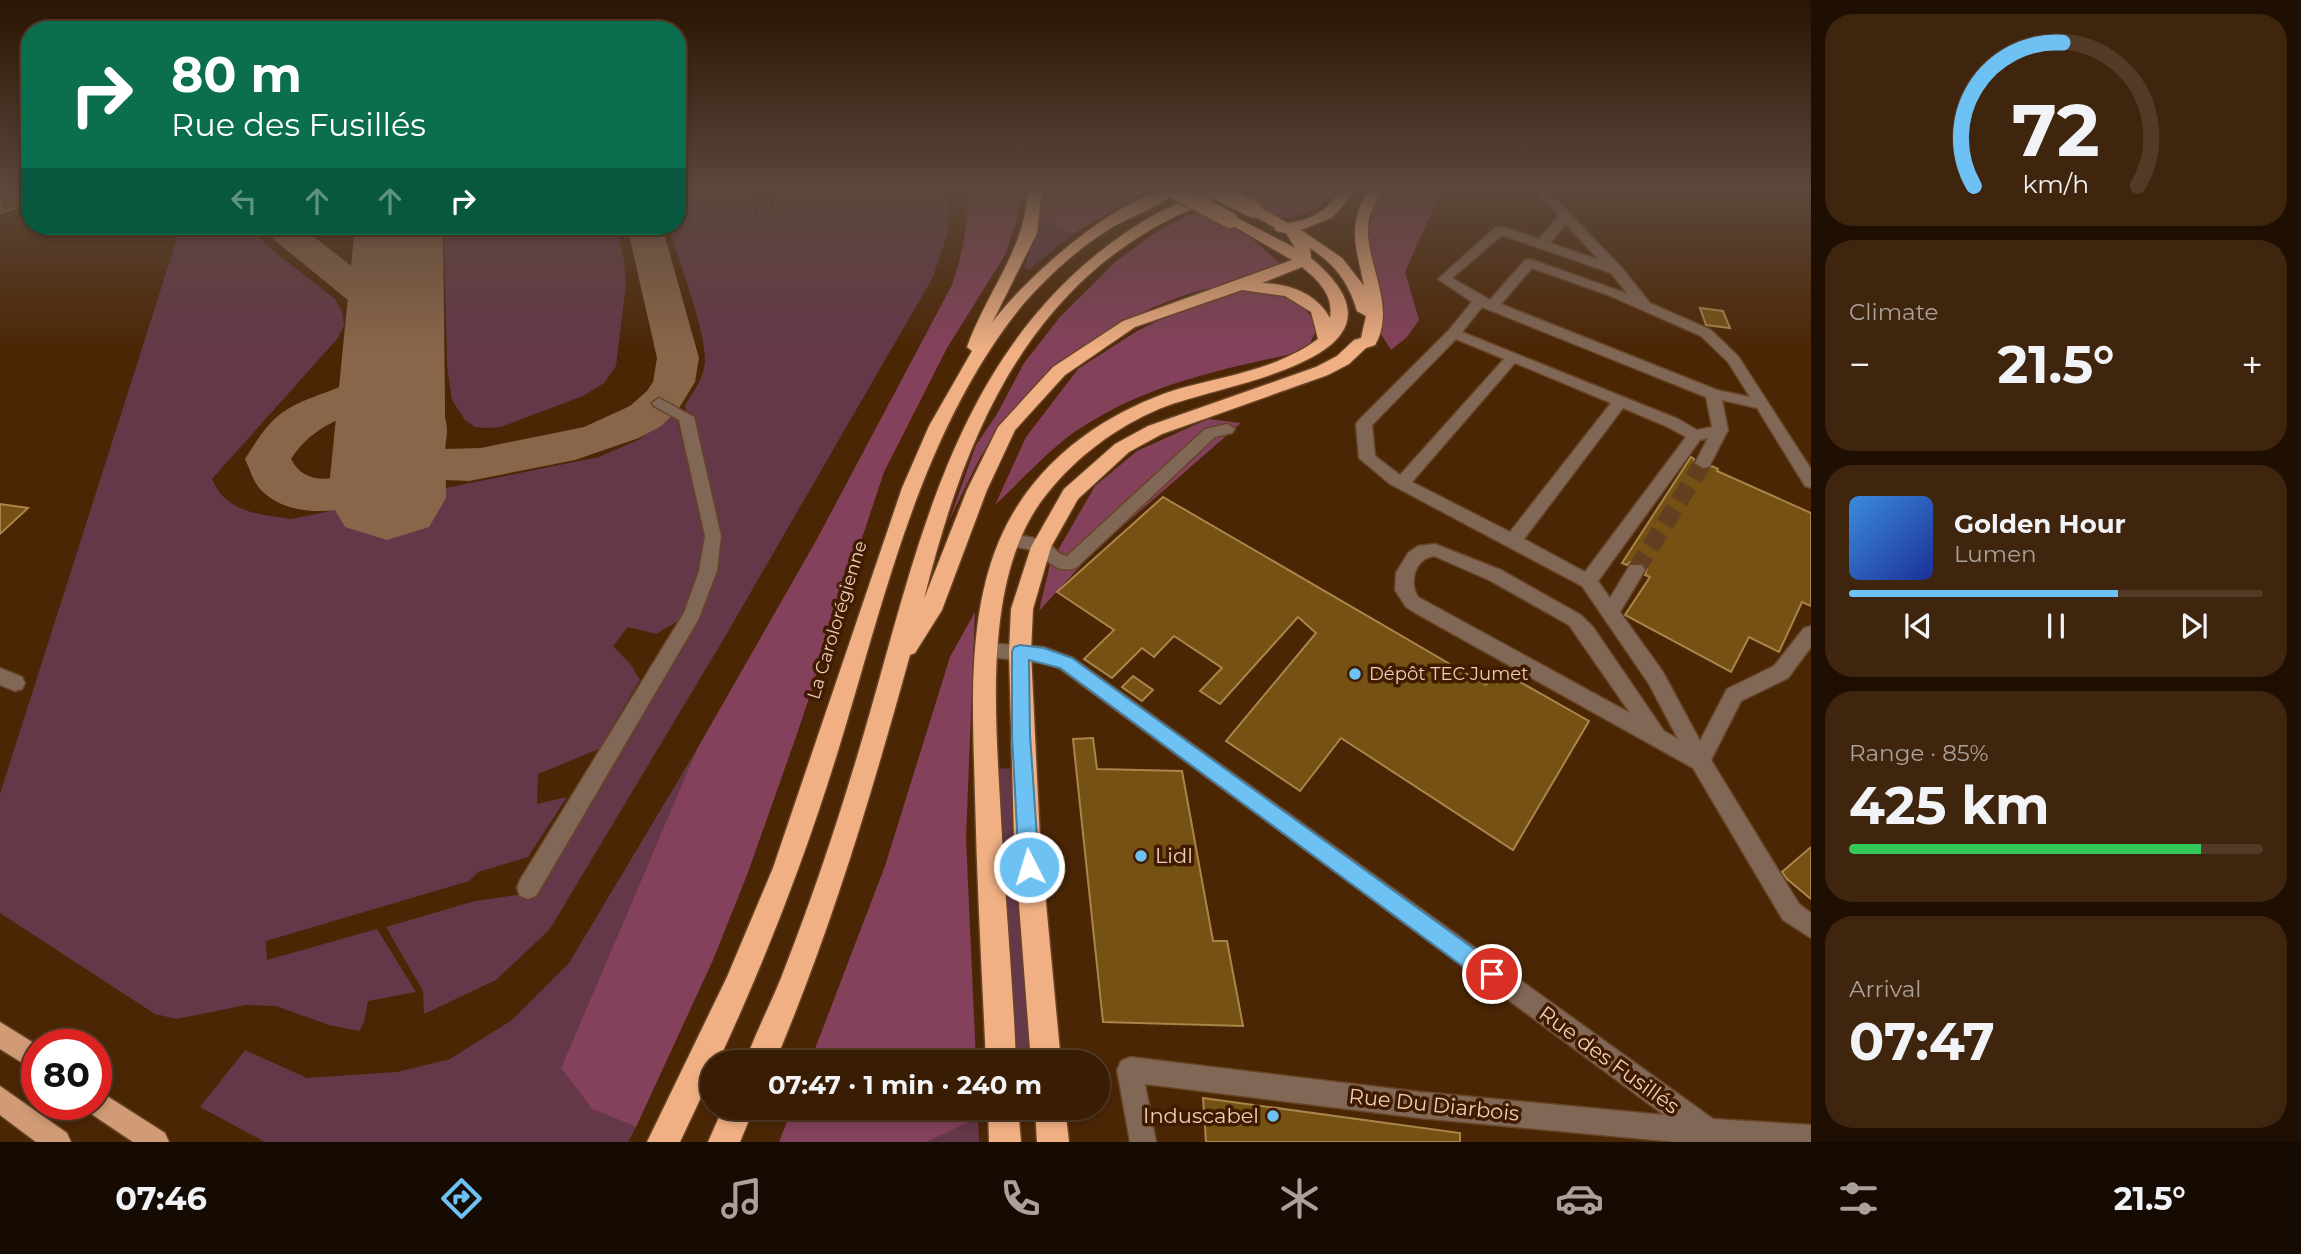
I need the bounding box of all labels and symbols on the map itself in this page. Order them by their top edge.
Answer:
street label: La Carolorégienne [802,538,872,702]
place label: Dépôt TEC Jumet [1369,663,1528,685]
marker: Dépôt TEC Jumet [1347,666,1363,682]
position arrow [992,830,1066,904]
place label: Lidl [1155,843,1193,868]
marker: Lidl [1133,848,1149,864]
pin [1462,944,1522,1004]
street label: Rue des Fusillés [1534,1000,1684,1119]
speed limit sign: 80 [21,1029,112,1120]
street label: Rue Du Diarbois [1348,1083,1521,1126]
place label: Induscabel [1143,1103,1259,1128]
marker: Induscabel [1265,1108,1281,1124]

